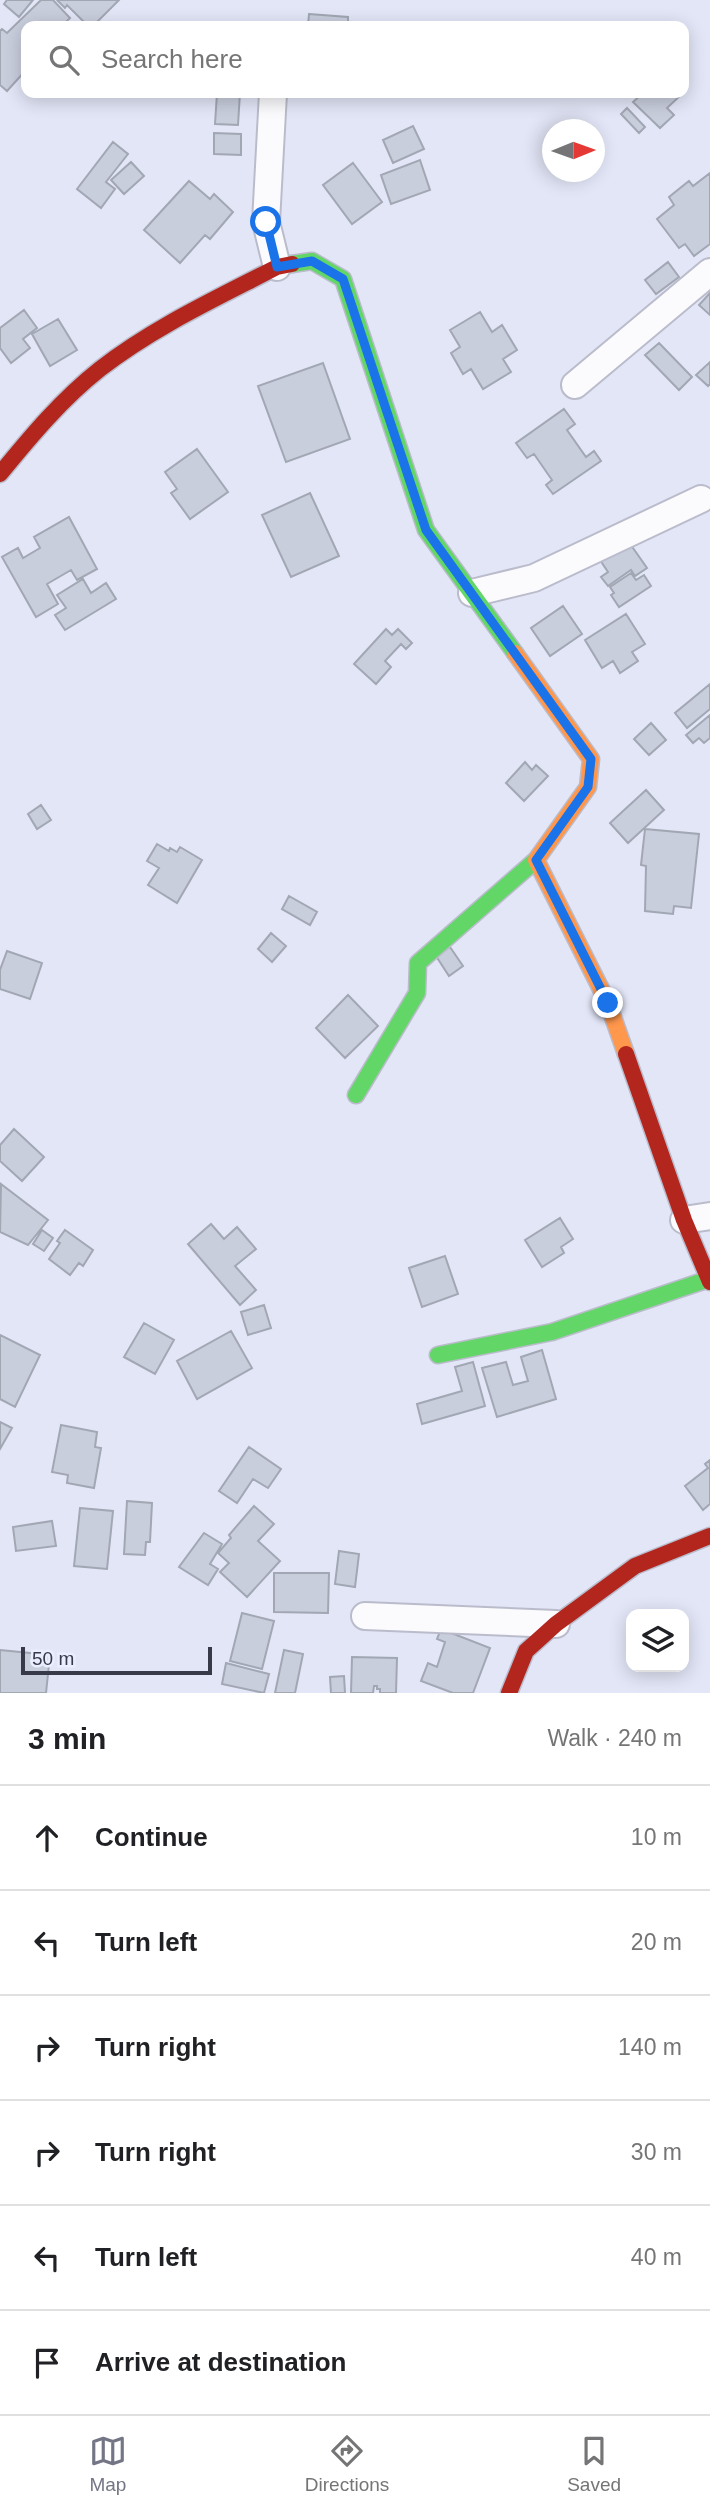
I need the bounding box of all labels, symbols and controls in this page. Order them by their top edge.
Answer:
search box [21,21,689,98]
icon: search [45,41,83,79]
text: Search here [101,44,243,74]
north arrow [542,119,605,182]
route start [250,206,281,237]
route end [592,987,623,1018]
map controls [626,1609,689,1672]
button: layers [626,1609,689,1672]
scale bar [21,1644,212,1676]
text: 50 m [32,1648,74,1669]
text: 3 min [28,1722,106,1755]
text: Walk · 240 m [547,1725,682,1751]
icon: ahead [28,1819,66,1857]
text: Continue [95,1822,208,1852]
text: 10 m [631,1824,682,1850]
icon: left [28,1924,66,1962]
text: Turn left [95,1927,197,1957]
text: 20 m [631,1929,682,1955]
icon: right [28,2029,66,2067]
text: Turn right [95,2032,216,2062]
text: 140 m [618,2034,682,2060]
icon: right [28,2134,66,2172]
text: Turn right [95,2137,216,2167]
text: 30 m [631,2139,682,2165]
icon: left [28,2239,66,2277]
text: Turn left [95,2242,197,2272]
text: 40 m [631,2244,682,2270]
icon: arrive [28,2344,66,2382]
text: Arrive at destination [95,2347,346,2377]
tab: Map [89,2432,127,2496]
tab: Directions [305,2432,389,2496]
tab: Saved [567,2432,621,2496]

